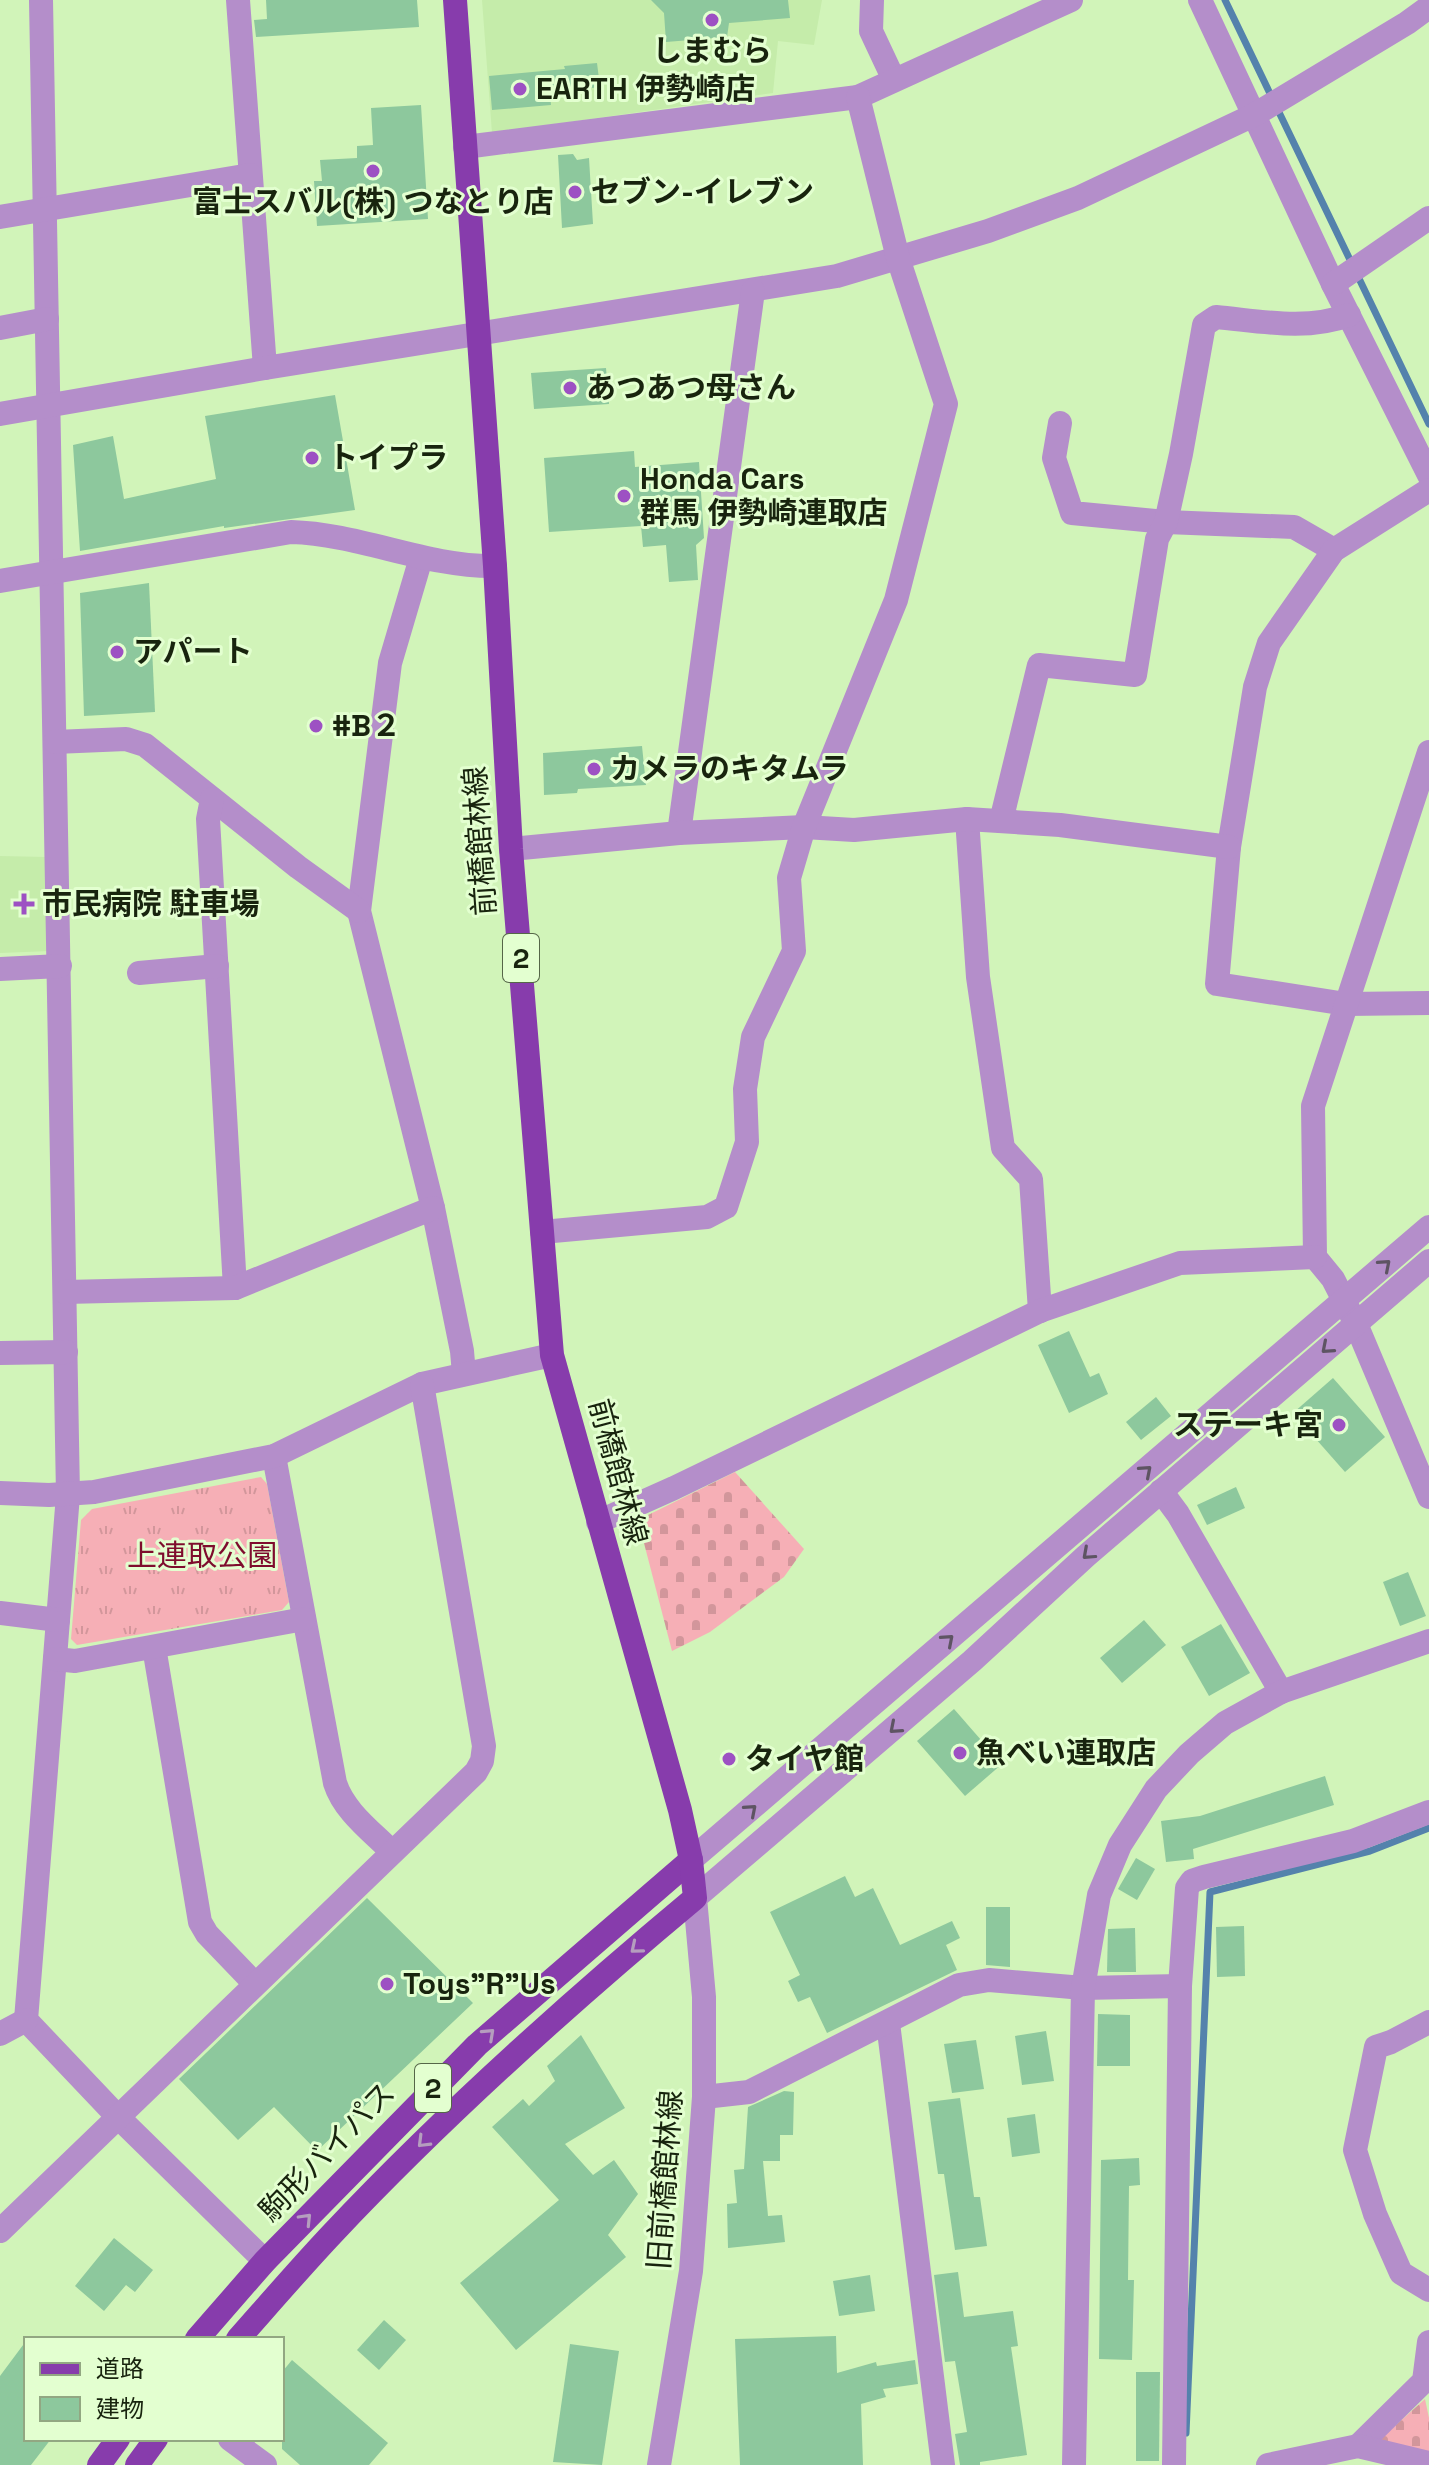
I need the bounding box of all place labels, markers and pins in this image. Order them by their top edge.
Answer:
marker: しまむら [703,11,721,29]
place label: しまむら [652,31,772,70]
place label: EARTH 伊勢崎店 [536,69,755,108]
marker: EARTH 伊勢崎店 [511,80,529,98]
marker: 富士スバル(株) つなとり店 [364,162,382,180]
place label: セブン-イレブン [591,172,814,211]
place label: 富士スバル(株) つなとり店 [192,182,554,221]
marker: セブン-イレブン [566,183,584,201]
place label: あつあつ母さん [586,368,796,407]
marker: あつあつ母さん [561,379,579,397]
place label: トイプラ [328,438,448,477]
marker: トイプラ [303,449,321,467]
place label: Honda Cars 群馬 伊勢崎連取店 [640,459,888,532]
marker: Honda Cars 群馬 伊勢崎連取店 [615,487,633,505]
place label: アパート [133,632,252,671]
marker: アパート [108,643,126,661]
place label: #B２ [332,706,401,745]
marker: #B２ [307,717,325,735]
place label: カメラのキタムラ [610,749,849,788]
marker: カメラのキタムラ [585,760,603,778]
place label: 市民病院 駐車場 [42,884,260,923]
marker: 市民病院 駐車場 [13,893,35,915]
place label: ステーキ宮 [1173,1405,1323,1444]
marker: ステーキ宮 [1330,1416,1348,1434]
place label: 魚べい連取店 [976,1733,1156,1772]
place label: タイヤ館 [745,1739,864,1778]
marker: 魚べい連取店 [951,1744,969,1762]
marker: タイヤ館 [720,1750,738,1768]
place label: Toys"R"Us [403,1964,556,2003]
marker: Toys"R"Us [378,1975,396,1993]

